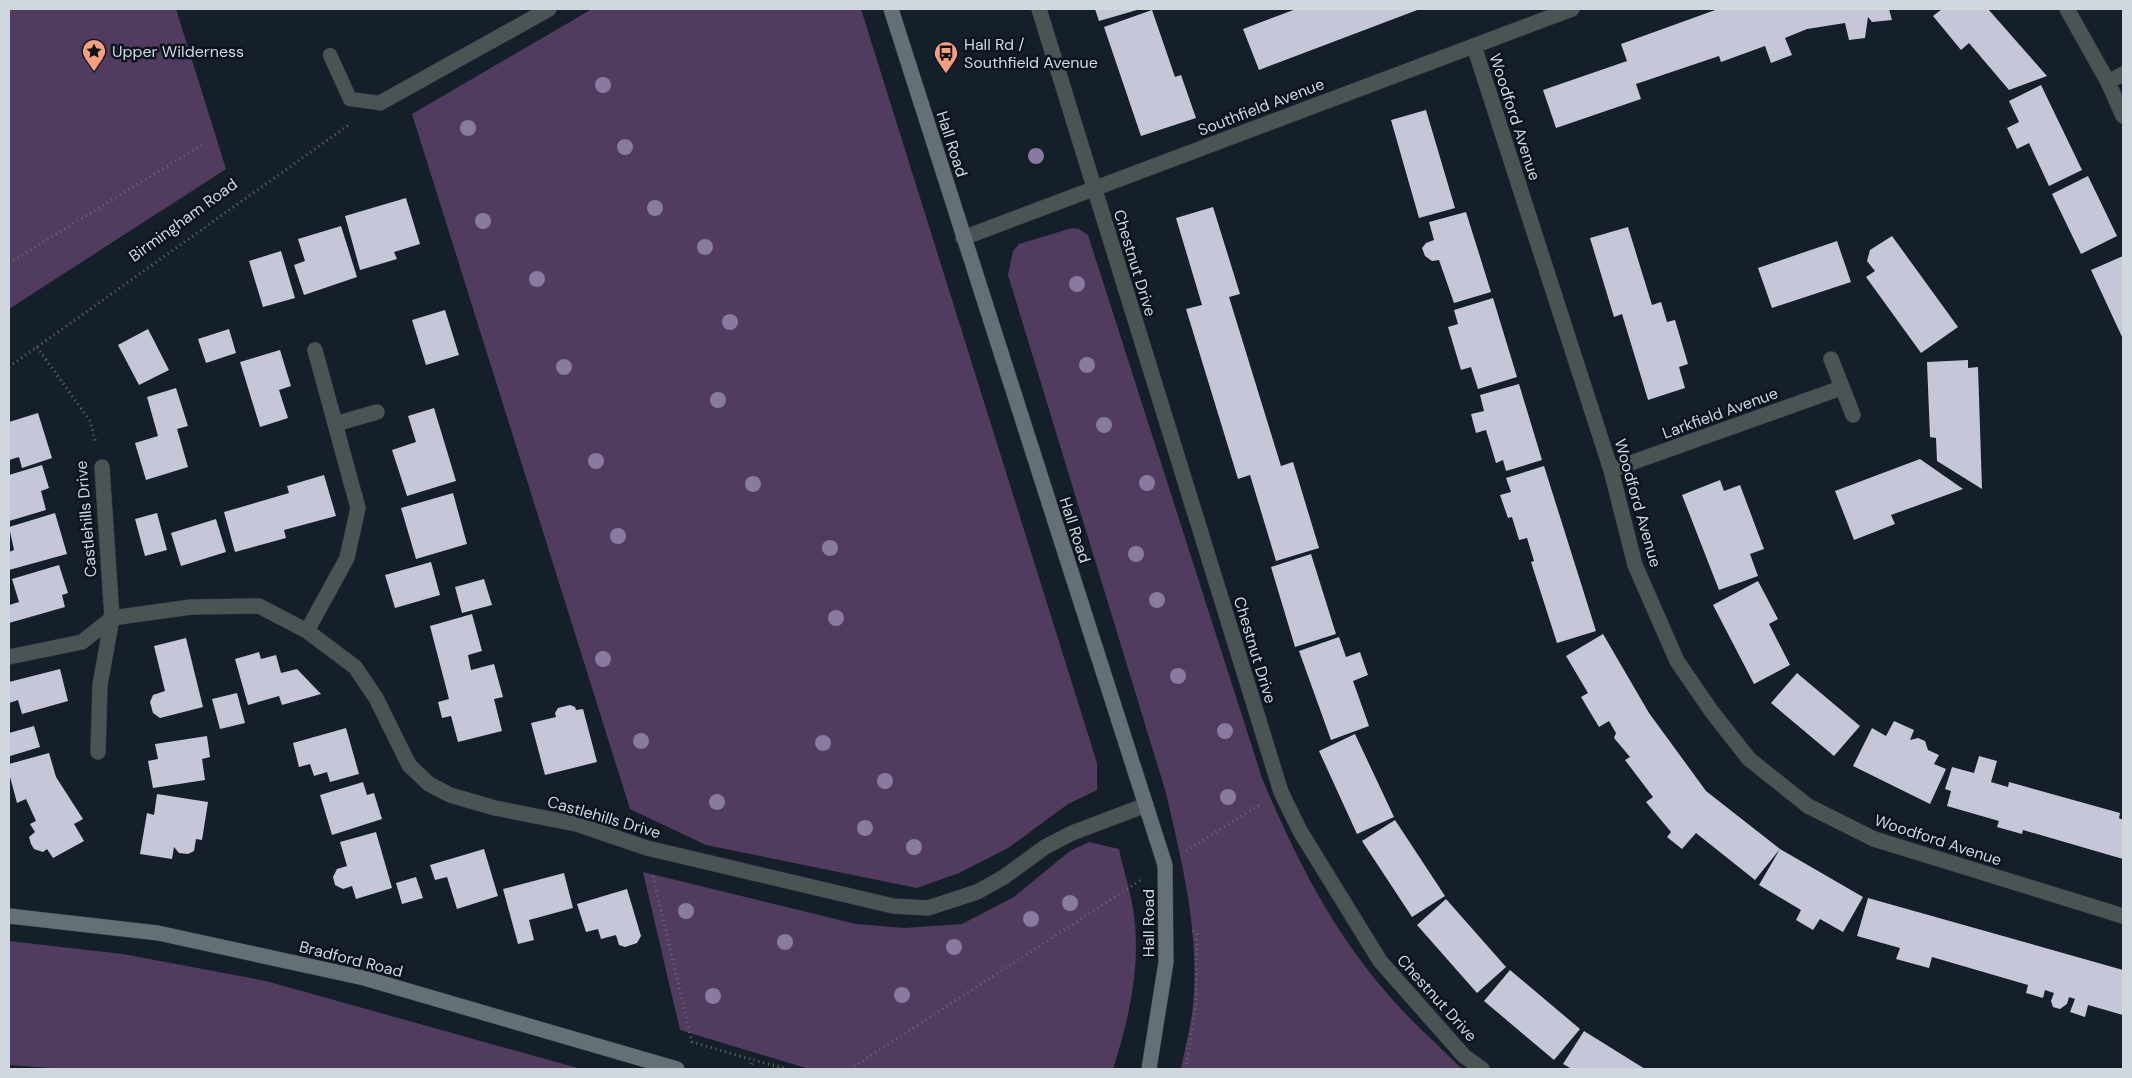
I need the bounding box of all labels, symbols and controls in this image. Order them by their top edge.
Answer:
place label: Hall Rd / Southfield Avenue [964,34,1098,73]
place icon: Upper Wilderness [81,38,107,72]
bus stop icon: Hall Rd / Southfield Avenue [933,40,959,74]
place label: Upper Wilderness [112,41,244,62]
street label: Woodford Avenue [1485,51,1545,183]
street label: Southfield Avenue [1195,73,1327,141]
street label: Hall Road [931,108,973,180]
street label: Birmingham Road [125,174,241,266]
street label: Chestnut Drive [1109,207,1161,319]
street label: Larkfield Avenue [1659,382,1781,444]
street label: Woodford Avenue [1610,436,1666,570]
street label: Castlehills Drive [70,460,102,578]
street label: Hall Road [1054,494,1096,566]
street label: Chestnut Drive [1229,594,1281,706]
street label: Castlehills Drive [545,791,663,843]
street label: Woodford Avenue [1872,810,2004,870]
street label: Hall Road [1138,889,1159,957]
street label: Bradford Road [297,936,405,982]
street label: Chestnut Drive [1392,950,1482,1046]

